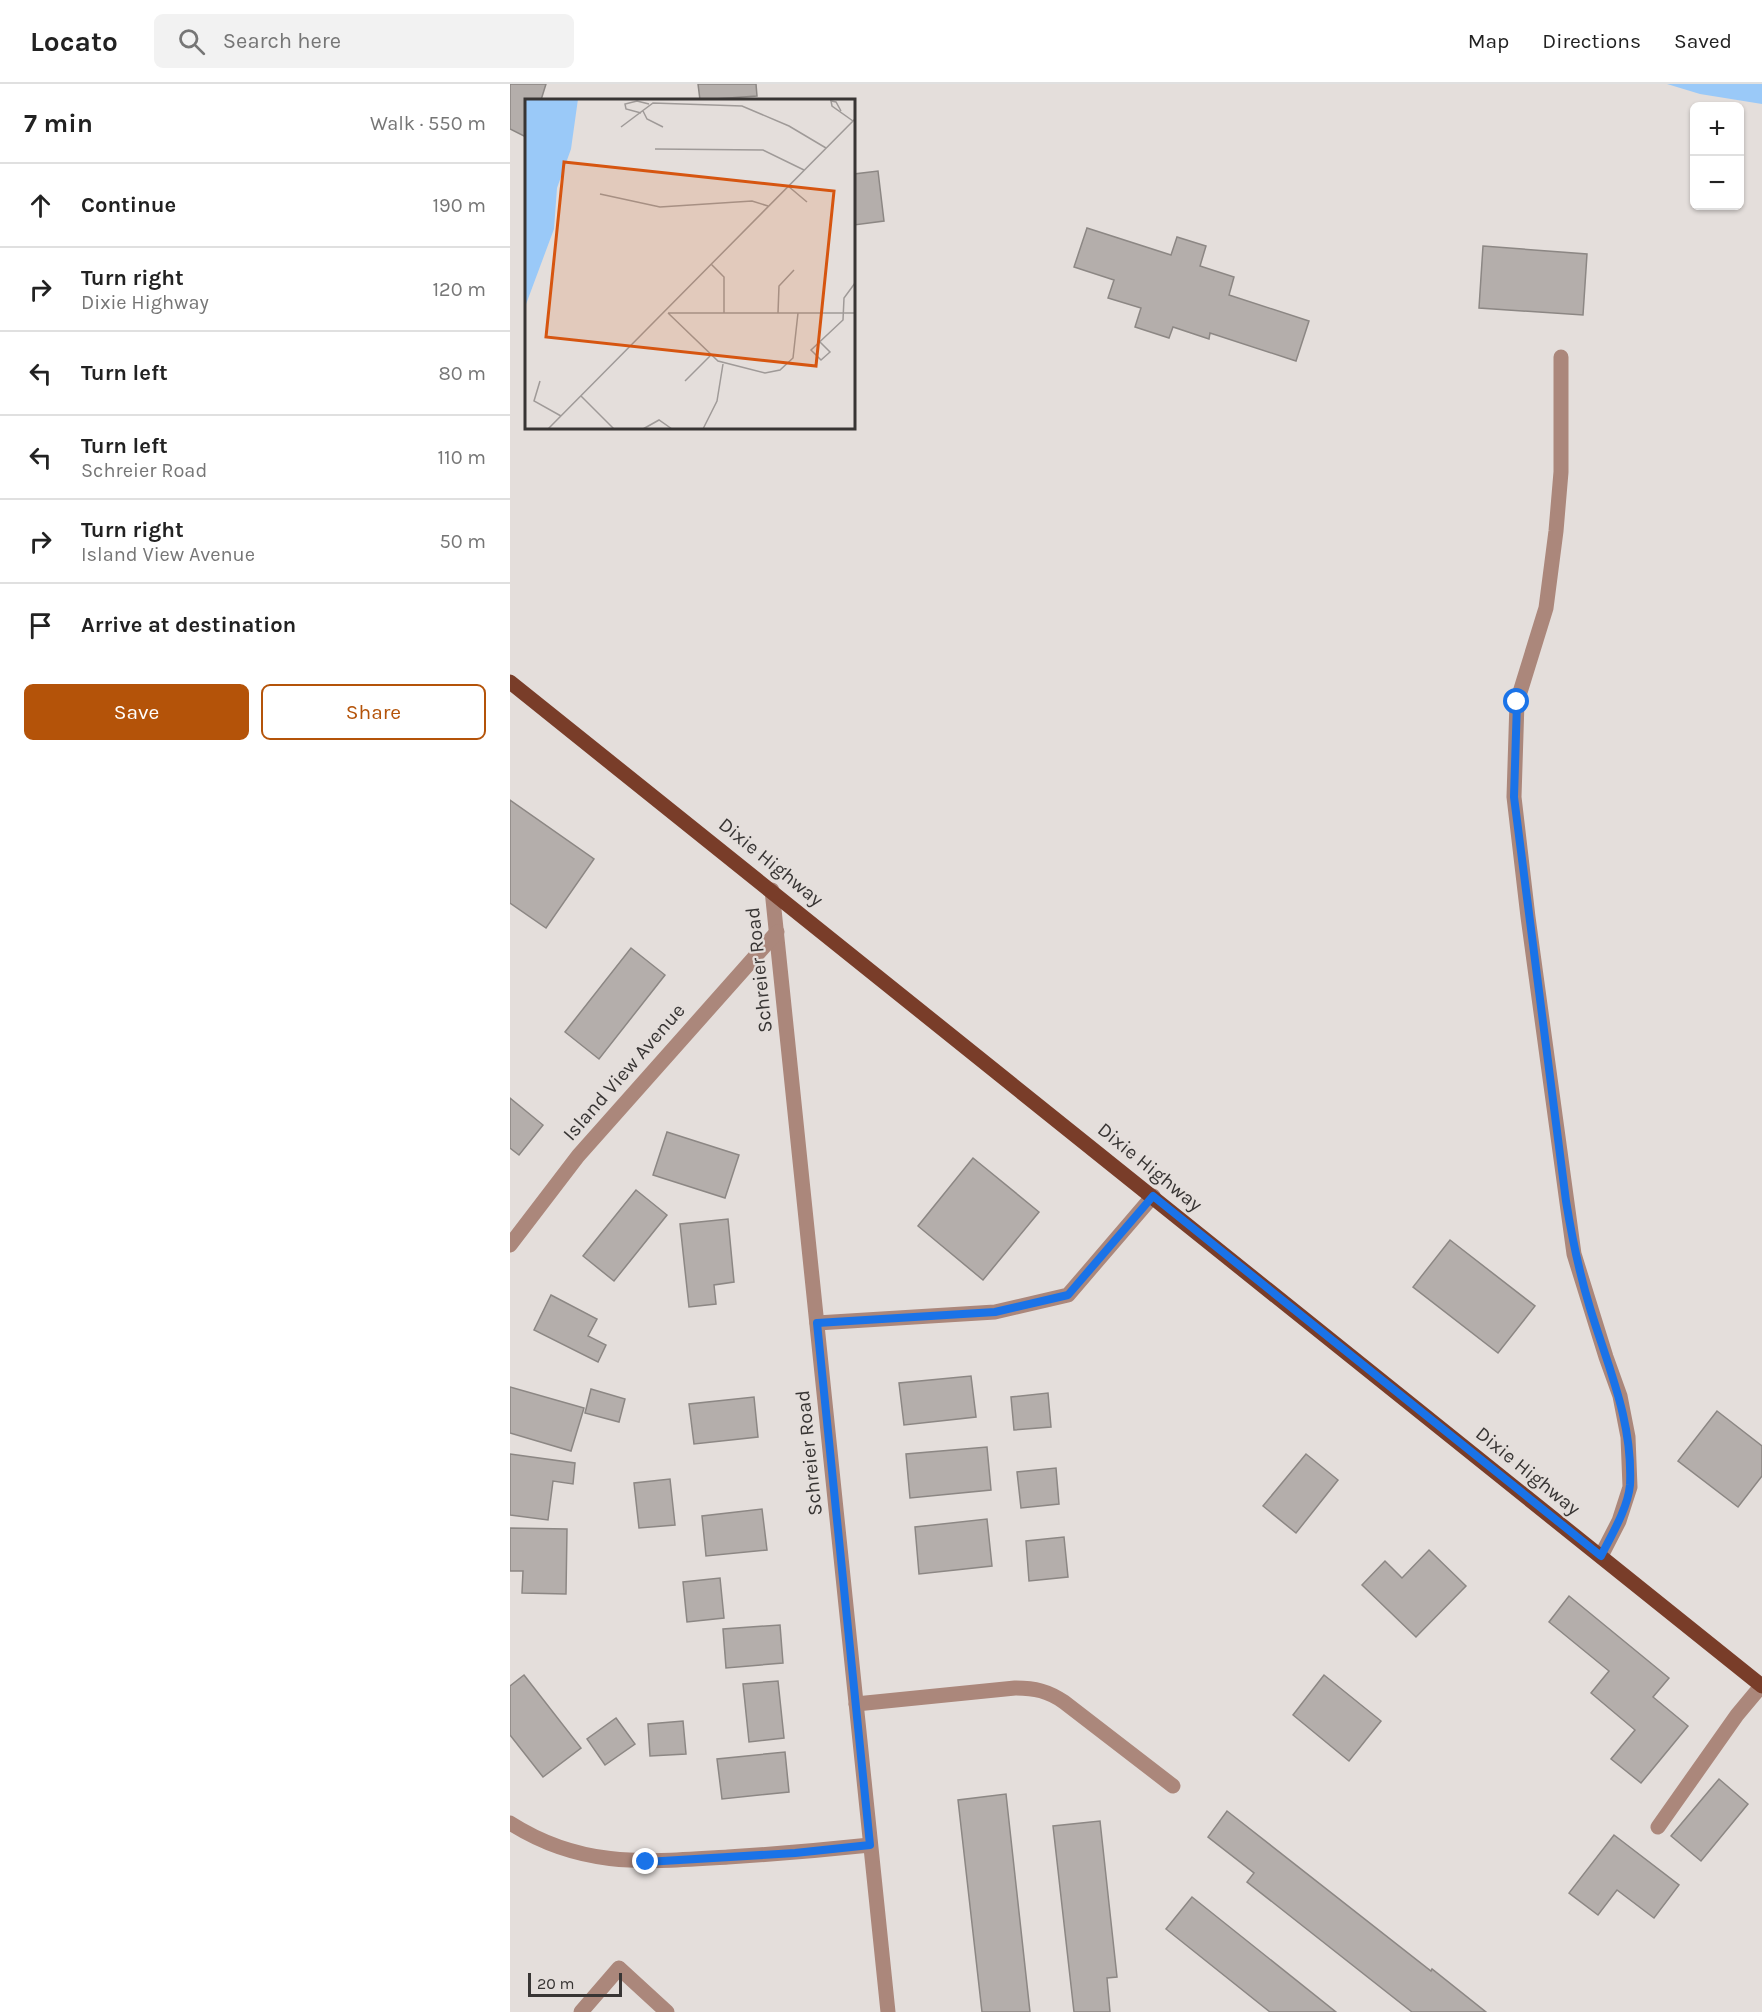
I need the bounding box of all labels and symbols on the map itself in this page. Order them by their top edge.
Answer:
inset map [525,99,855,429]
route start [1503,688,1529,714]
street label: Dixie Highway [714,813,828,911]
street label: Schreier Road [741,906,777,1034]
street label: Island View Avenue [558,999,690,1145]
street label: Dixie Highway [1093,1118,1207,1216]
street label: Schreier Road [791,1389,827,1517]
street label: Dixie Highway [1471,1422,1585,1520]
route end [632,1848,658,1874]
scale bar [528,1970,622,1998]

